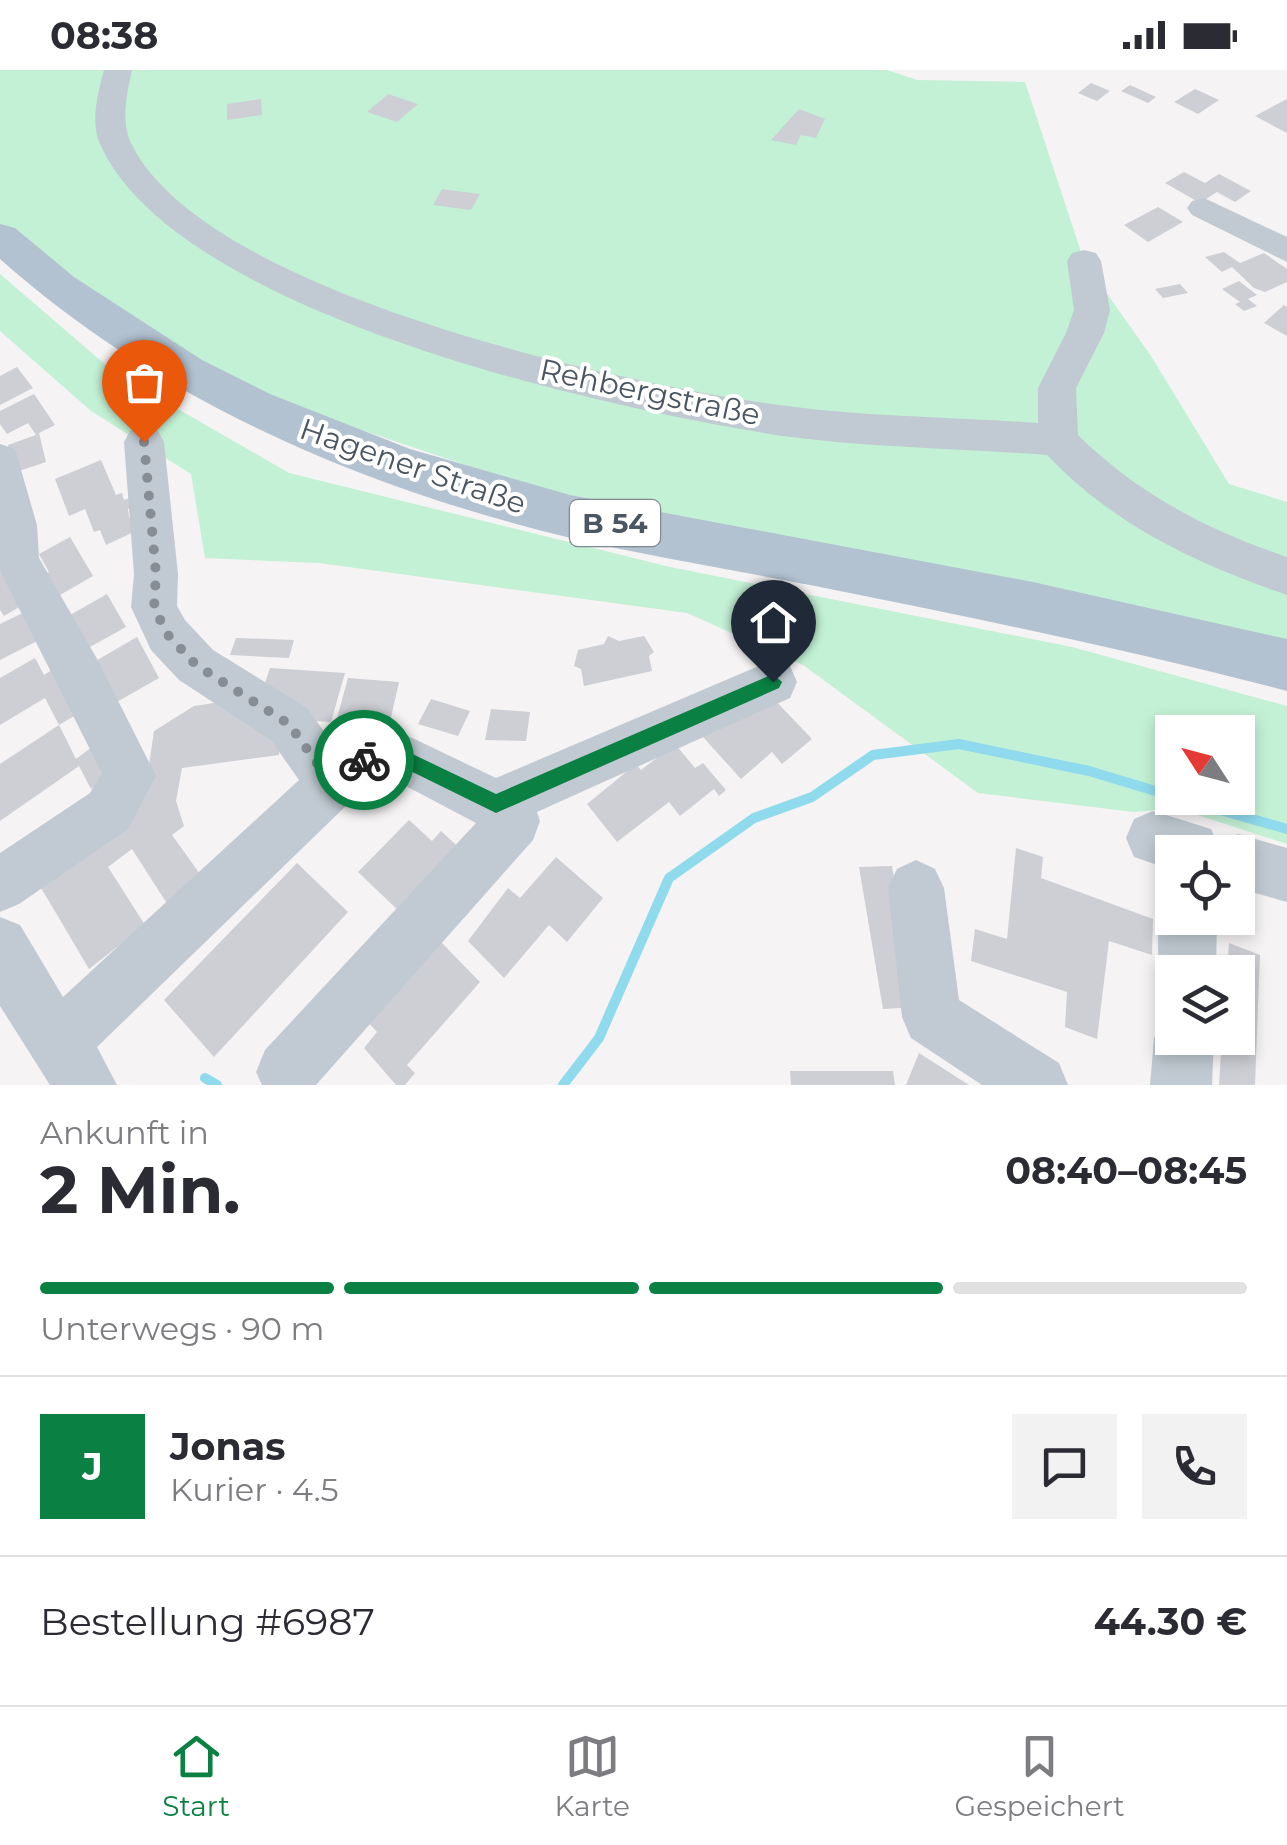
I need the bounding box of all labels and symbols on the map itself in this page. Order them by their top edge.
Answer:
pin [102,340,187,443]
street label: Rehbergstraße [536,351,764,433]
street label: Hagener Straße [295,410,531,522]
road number: B 54 [570,500,660,546]
pin [731,580,816,683]
courier [314,710,414,810]
north arrow [1155,715,1255,815]

